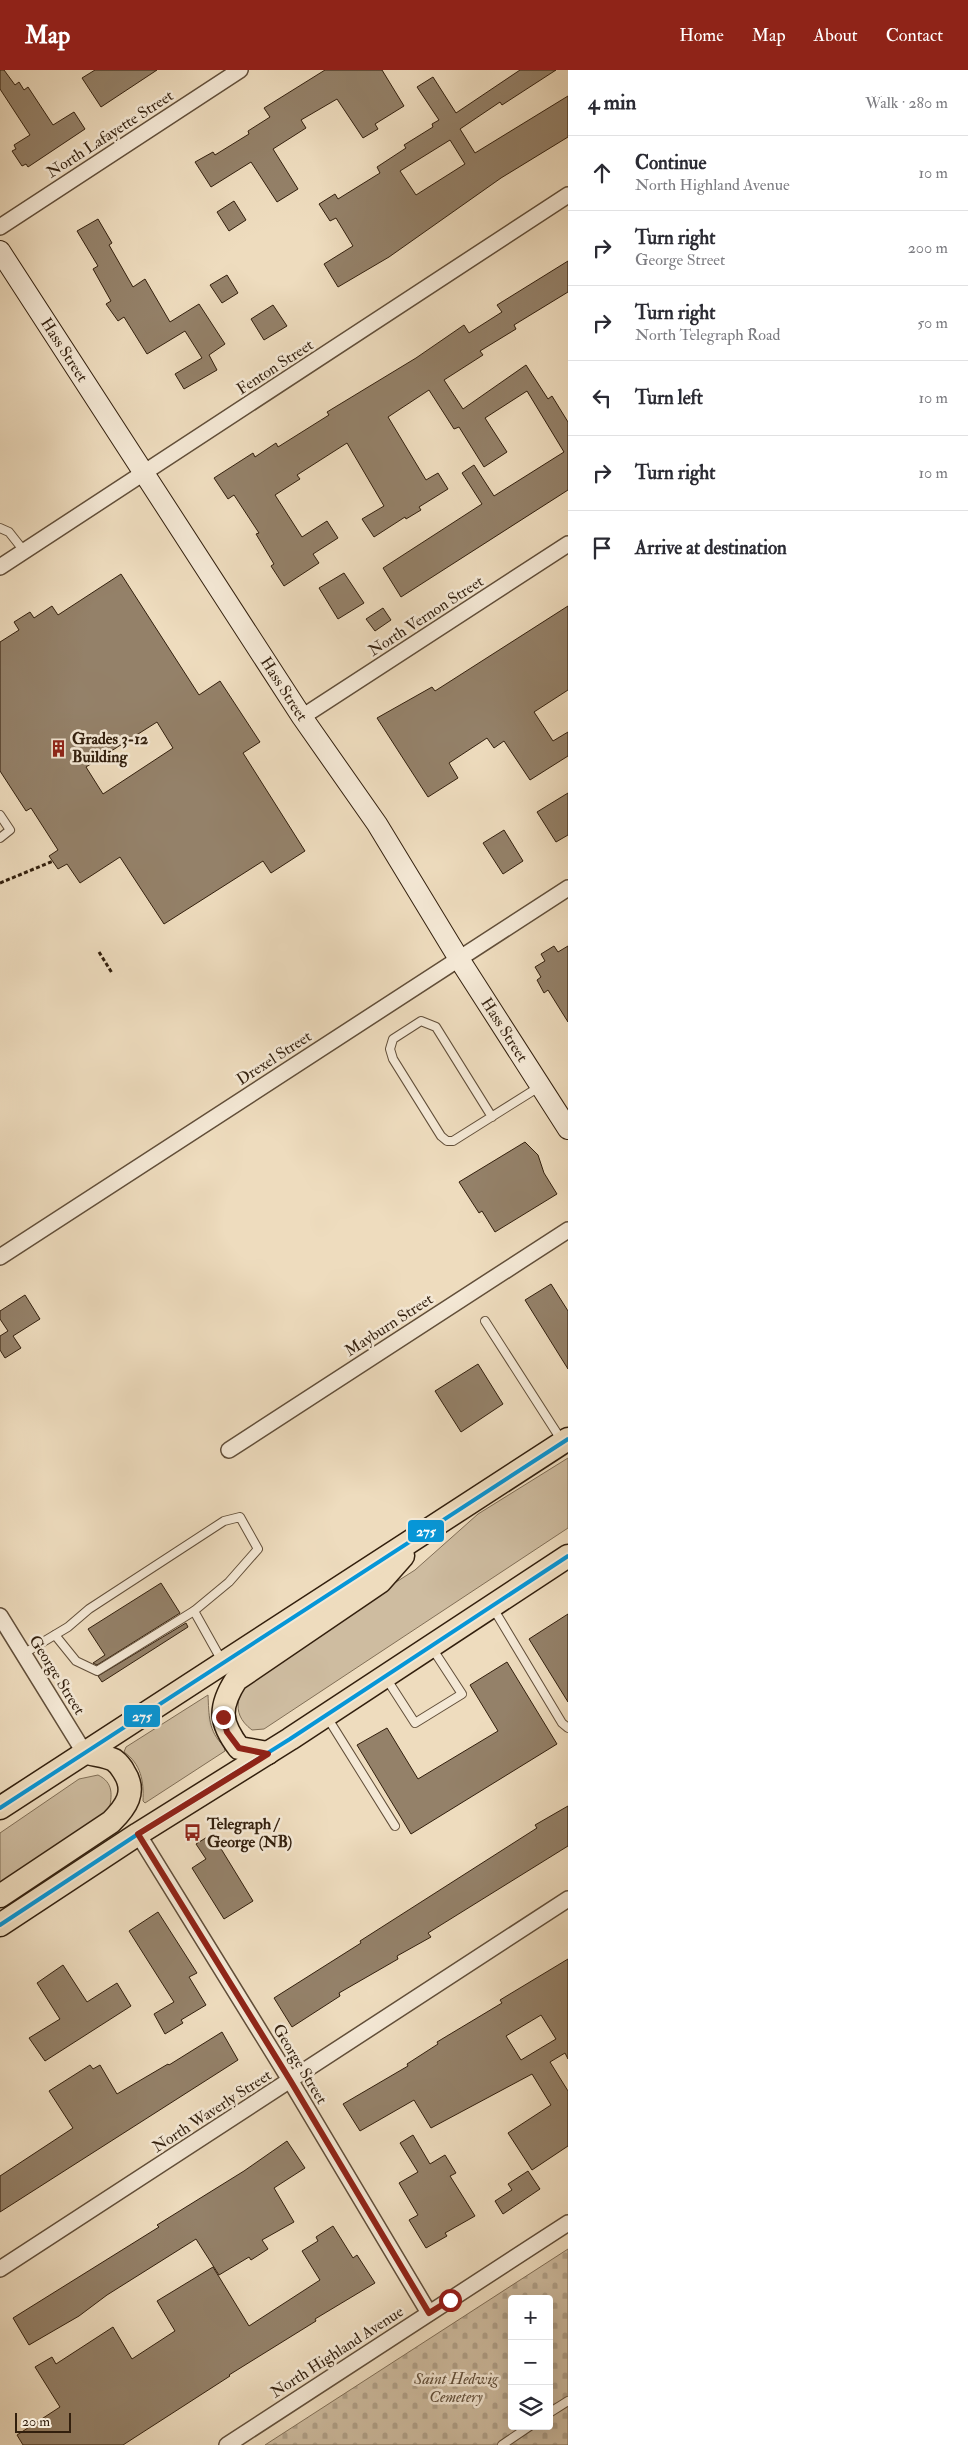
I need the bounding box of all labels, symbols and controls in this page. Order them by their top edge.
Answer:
text: Map [25,20,70,51]
text: Home [679,24,724,47]
text: Map [752,24,786,47]
text: About [814,24,858,47]
text: Contact [886,24,943,47]
street label: North Lafayette Street [43,86,177,182]
text: 4 min [588,89,636,116]
text: Walk · 280 m [865,93,948,113]
text: Continue [635,151,706,175]
icon: ahead [588,159,616,187]
text: 10 m [918,163,948,183]
text: North Highland Avenue [635,175,790,195]
text: Turn right [635,226,715,250]
icon: right [588,234,616,262]
text: 200 m [908,238,948,258]
text: George Street [635,250,725,270]
text: Turn right [635,301,715,325]
icon: right [588,309,616,337]
text: 50 m [917,313,948,333]
street label: Hass Street [36,314,92,386]
text: North Telegraph Road [635,325,780,345]
street label: Fenton Street [233,335,317,399]
icon: left [588,384,616,412]
text: Turn left [635,386,703,410]
text: 10 m [918,388,948,408]
icon: right [588,459,616,487]
text: Turn right [635,461,715,485]
text: 10 m [918,463,948,483]
icon: arrive [588,534,616,562]
text: Arrive at destination [635,536,787,560]
street label: North Vernon Street [365,571,487,661]
street label: Hass Street [256,653,312,725]
place label: Grades 3-12 Building [72,729,148,768]
building icon: Grades 3-12 Building [48,738,68,758]
street label: Hass Street [476,994,532,1066]
street label: Drexel Street [233,1026,315,1090]
street label: Mayburn Street [341,1289,437,1361]
line badge: 275 [407,1519,445,1543]
text: 275 [416,1523,437,1540]
street label: George Street [25,1631,89,1719]
line badge: 275 [123,1704,161,1728]
route end [212,1706,235,1729]
text: 275 [132,1708,153,1725]
place label: Telegraph / George (NB) [206,1814,292,1853]
bus stop icon: Telegraph / George (NB) [183,1823,203,1843]
street label: George Street [268,2020,332,2108]
street label: North Waverly Street [149,2065,275,2157]
route start [439,2289,462,2312]
map controls [508,2295,553,2430]
button: + [508,2295,553,2340]
street label: North Highland Avenue [267,2301,408,2402]
button: − [508,2340,553,2385]
park label: Saint Hedwig Cemetery [413,2369,499,2407]
button: layers [508,2385,553,2430]
scale bar [15,2410,71,2433]
text: 20 m [22,2413,50,2430]

